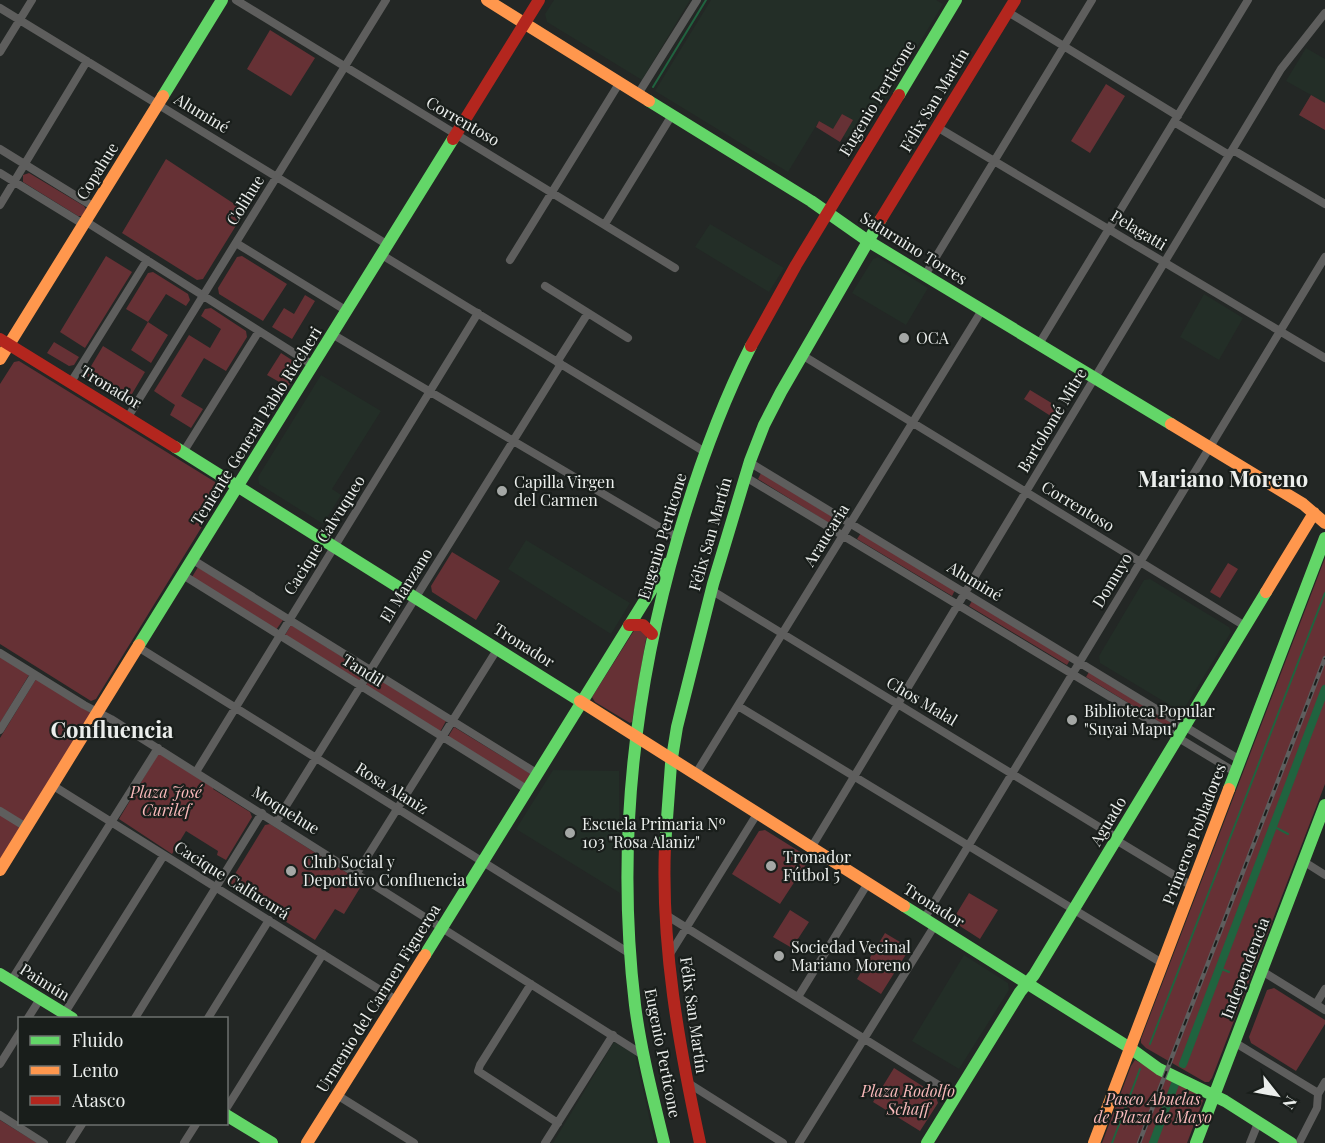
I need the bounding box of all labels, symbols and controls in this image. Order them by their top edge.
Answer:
street label: Eugenio Perticone [834,36,919,159]
street label: Félix San Martín [894,44,973,155]
street label: Aluminé [170,87,234,137]
street label: Correntoso [423,91,504,150]
street label: Copahue [71,138,122,203]
street label: Colihue [221,171,268,229]
street label: Pelagatti [1108,205,1171,255]
street label: Saturnino Torres [857,206,972,289]
street label: Teniente General Pablo Riccheri [186,322,326,529]
place label: OCA [916,327,950,348]
marker: OCA [897,331,911,345]
street label: Tronador [77,360,146,413]
street label: Bartolomé Mitre [1012,364,1091,476]
district label: Mariano Moreno [1138,463,1308,493]
street label: Eugenio Perticone [632,470,691,602]
street label: Cacique Calvuqueo [278,471,369,599]
place label: Capilla Virgen del Carmen [514,471,615,510]
street label: Félix San Martín [683,474,736,593]
street label: Correntoso [1038,476,1119,536]
marker: Capilla Virgen del Carmen [495,484,509,498]
street label: Araucaria [798,499,853,571]
street label: El Manzano [375,544,437,626]
street label: Domuyo [1087,548,1136,611]
street label: Aluminé [943,555,1007,605]
street label: Tronador [490,618,559,672]
street label: Tandil [338,649,389,691]
street label: Chos Malal [883,671,962,730]
place label: Biblioteca Popular "Suyai Mapu" [1084,700,1215,739]
marker: Biblioteca Popular "Suyai Mapu" [1065,713,1079,727]
district label: Confluencia [50,714,174,744]
street label: Rosa Alaniz [352,757,433,818]
street label: Primeros Pobladores [1157,760,1230,907]
park label: Plaza José Curilef [129,781,203,820]
street label: Moquehue [249,781,324,839]
street label: Aguado [1084,792,1131,850]
place label: Escuela Primaria Nº 103 "Rosa Alaniz" [582,813,726,852]
marker: Escuela Primaria Nº 103 "Rosa Alaniz" [563,826,577,840]
street label: Cacique Calfucurá [171,836,294,924]
place label: Tronador Fútbol 5 [783,846,851,885]
place label: Club Social y Deportivo Confluencia [303,851,465,890]
marker: Tronador Fútbol 5 [764,859,778,873]
marker: Club Social y Deportivo Confluencia [284,864,298,878]
street label: Tronador [900,878,969,932]
street label: Urmenio del Carmen Figueroa [311,900,444,1096]
street label: Independencia [1216,914,1273,1021]
place label: Sociedad Vecinal Mariano Moreno [791,936,911,975]
marker: Sociedad Vecinal Mariano Moreno [772,949,786,963]
street label: Félix San Martín [676,955,713,1075]
street label: Paimún [16,958,75,1005]
street label: Eugenio Perticone [641,986,686,1119]
legend [18,1017,228,1125]
text: Fluido [72,1028,123,1052]
text: Lento [72,1058,119,1082]
north arrow [1247,1065,1307,1125]
park label: Plaza Rodolfo Schaff [860,1080,955,1119]
text: Atasco [71,1088,125,1112]
park label: Paseo Abuelas de Plaza de Mayo [1094,1088,1212,1127]
text: N [1278,1093,1302,1114]

